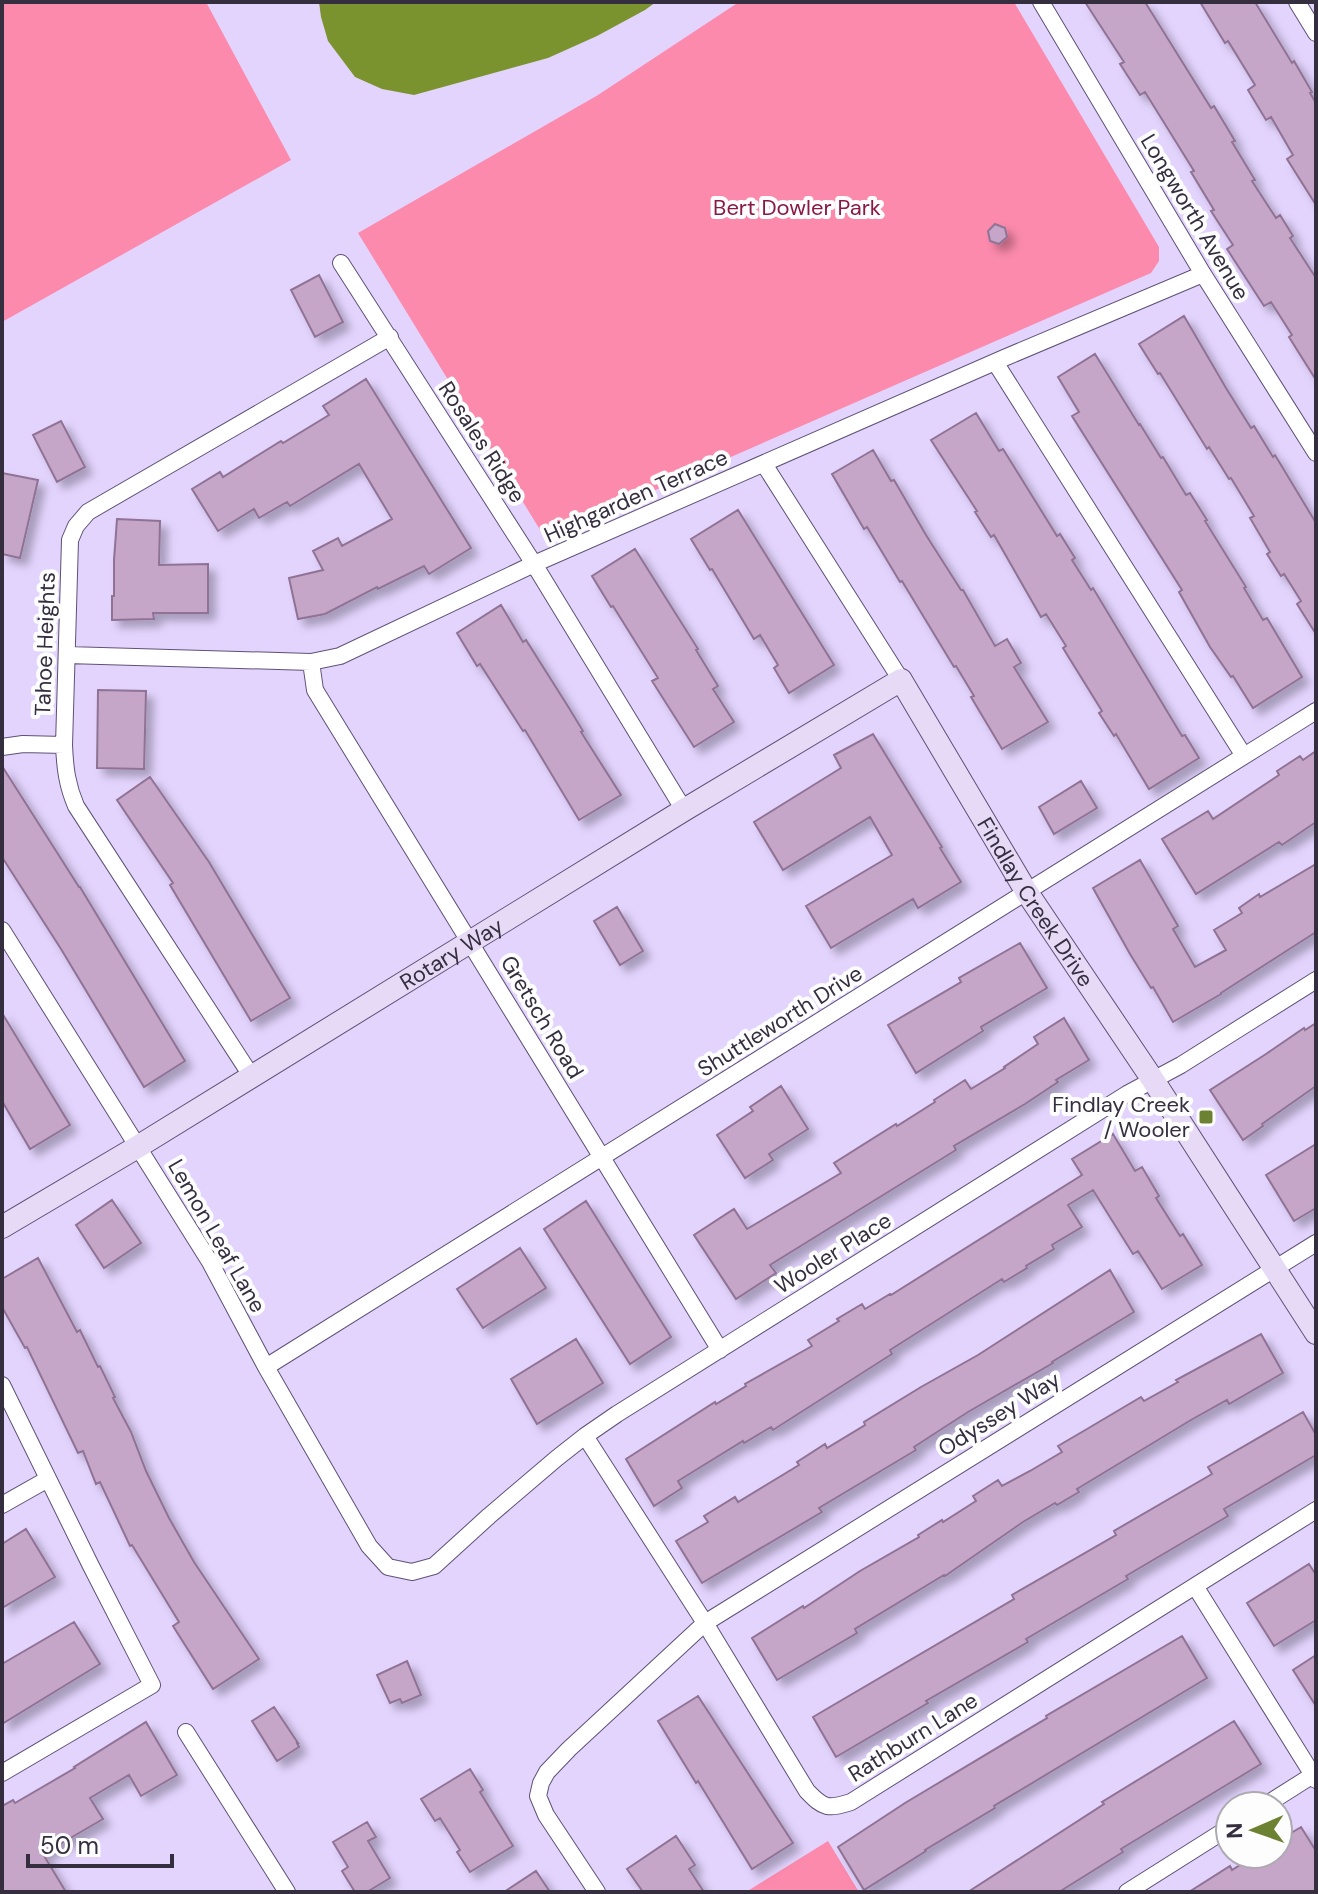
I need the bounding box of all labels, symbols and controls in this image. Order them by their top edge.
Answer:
street label: Longworth Avenue [1134,129,1256,305]
park label: Bert Dowler Park [713,193,881,222]
street label: Rosales Ridge [432,376,532,508]
street label: Highgarden Terrace [540,442,732,550]
street label: Tahoe Heights [28,571,62,717]
street label: Findlay Creek Drive [971,812,1101,992]
street label: Rotary Way [394,911,508,996]
street label: Gretsch Road [494,950,590,1084]
street label: Shuttleworth Drive [692,959,868,1083]
place label: Findlay Creek / Wooler [1052,1090,1190,1144]
marker: Findlay Creek / Wooler [1197,1108,1215,1126]
street label: Lemon Leaf Lane [161,1154,273,1318]
street label: Wooler Place [769,1206,897,1300]
street label: Odyssey Way [932,1365,1066,1463]
street label: Rathburn Lane [843,1686,983,1788]
north arrow [1214,1790,1294,1870]
scale bar [28,1818,172,1868]
text: N [1220,1822,1249,1839]
text: 50 m [40,1830,99,1861]

